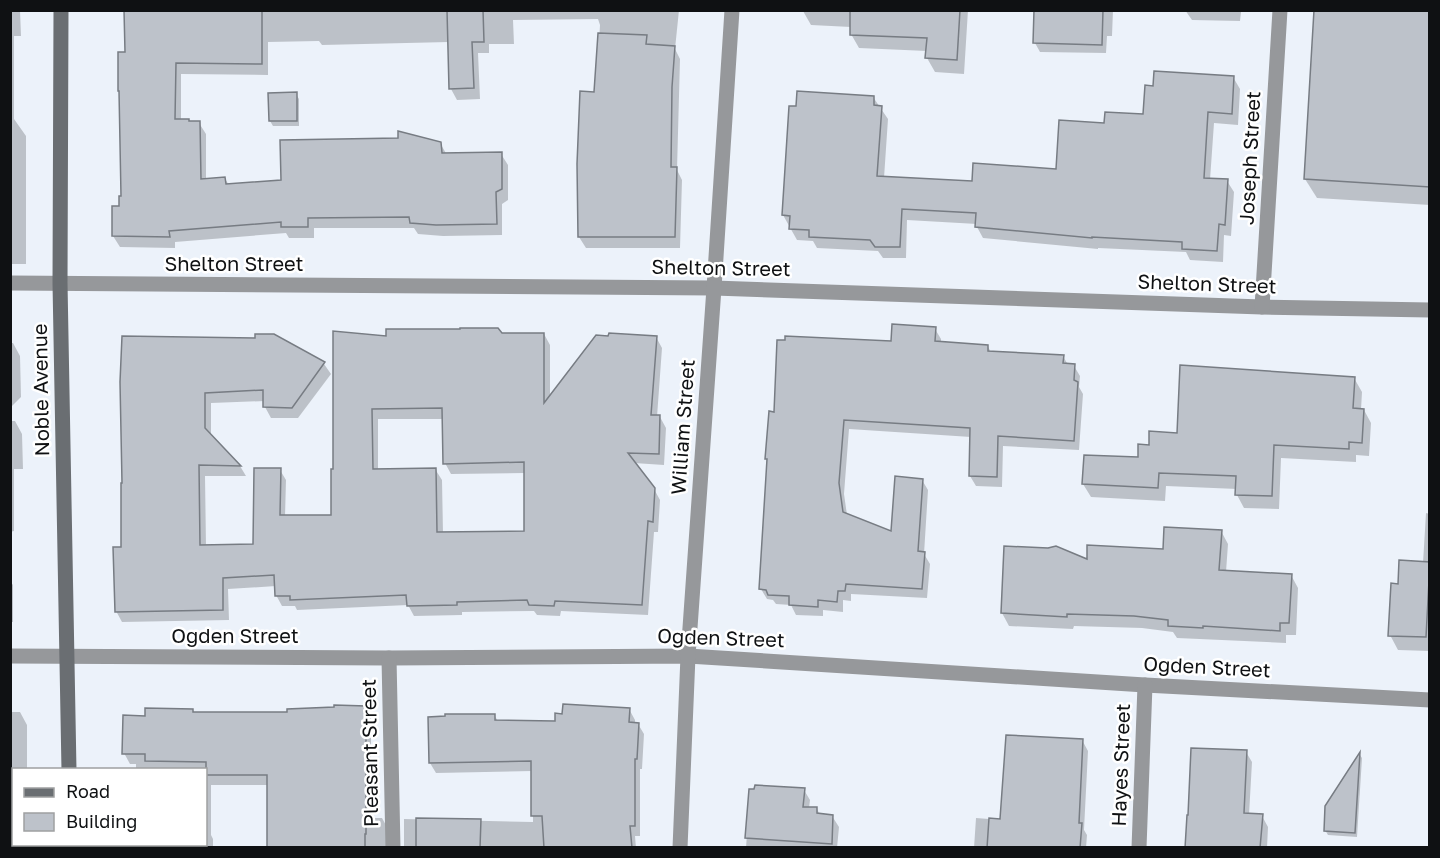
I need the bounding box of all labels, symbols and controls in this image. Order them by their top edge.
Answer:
street label: Joseph Street [1234,90,1264,226]
street label: Shelton Street [164,251,304,275]
street label: Shelton Street [651,254,791,280]
street label: Shelton Street [1137,269,1277,297]
street label: Noble Avenue [27,323,53,457]
street label: William Street [665,358,699,496]
street label: Ogden Street [171,623,299,647]
street label: Ogden Street [657,623,785,651]
street label: Ogden Street [1143,651,1271,681]
street label: Pleasant Street [356,679,382,827]
street label: Hayes Street [1106,703,1134,827]
legend [12,768,207,846]
text: Road [66,780,110,802]
text: Building [66,810,137,832]

